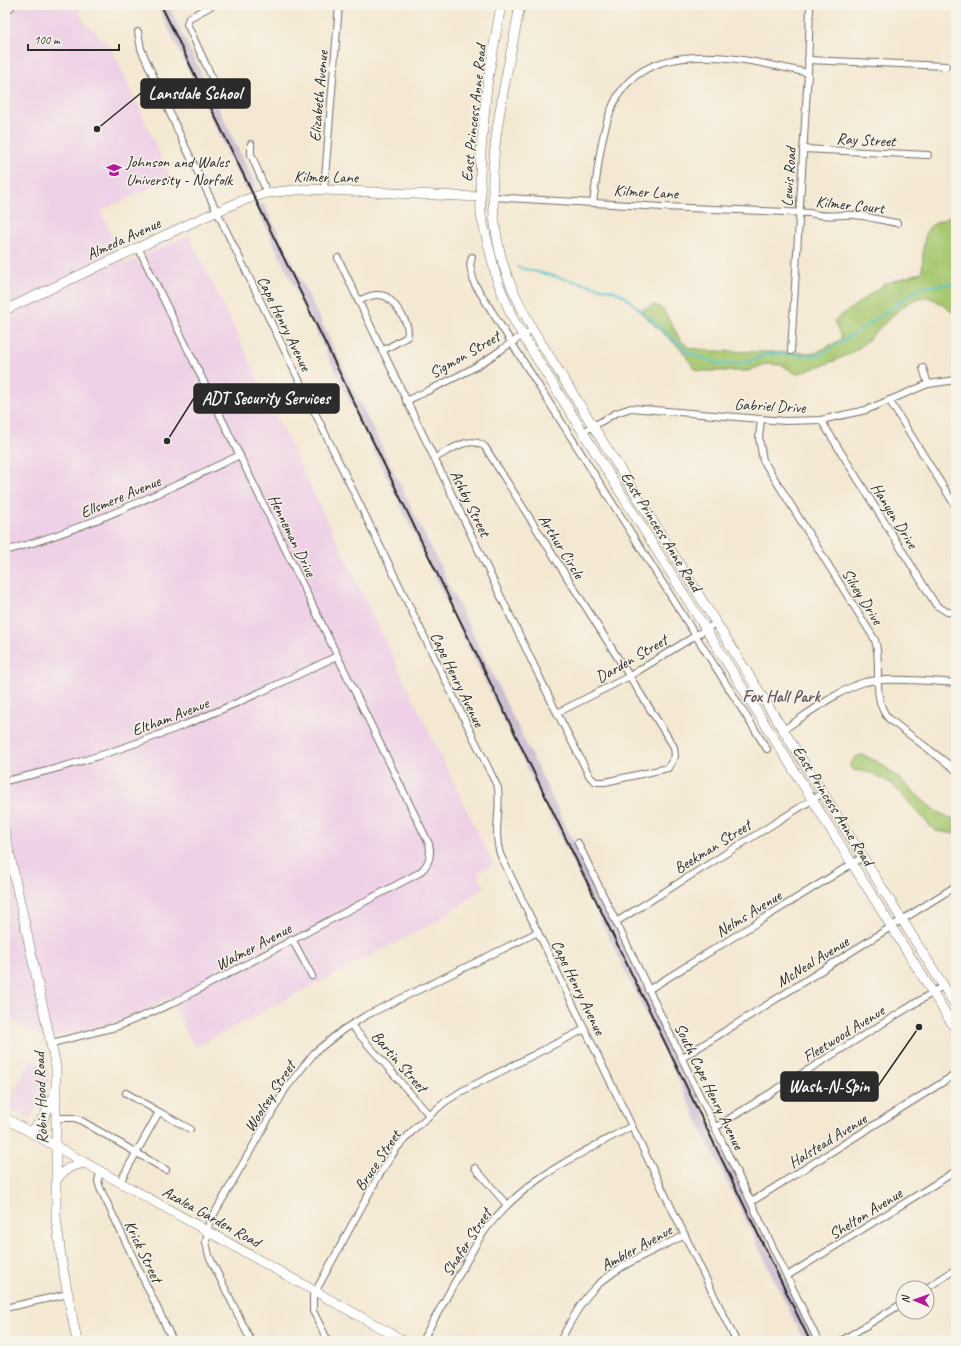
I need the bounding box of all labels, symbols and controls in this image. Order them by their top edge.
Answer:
scale bar [28,26,119,52]
text: 100 m [34,32,61,48]
street label: East Princess Anne Road [457,41,491,183]
street label: Elizabeth Avenue [305,48,333,142]
callout: Lansdale School [141,79,250,108]
text: Lansdale School [149,83,245,104]
street label: Ray Street [836,128,898,152]
street label: Lewis Road [777,144,801,207]
place label: Johnson and Wales University - Norfolk [125,152,233,190]
school or university icon: Johnson and Wales University - Norfolk [105,161,123,179]
street label: Kilmer Lane [294,166,360,188]
street label: Kilmer Lane [613,180,680,204]
street label: Kilmer Court [815,191,887,219]
street label: Almeda Avenue [83,212,165,265]
street label: Cape Henry Avenue [253,273,316,376]
street label: Sigmon Street [426,325,506,383]
callout: ADT Security Services [194,384,339,413]
text: ADT Security Services [202,388,332,409]
street label: Gabriel Drive [734,394,808,418]
street label: Ashby Street [445,467,495,541]
street label: East Princess Anne Road [616,468,707,597]
street label: Ellsmere Avenue [77,470,165,523]
street label: Hanyen Drive [866,479,923,554]
street label: Henneman Drive [264,491,321,581]
street label: Arthur Circle [534,511,590,584]
street label: Silvey Drive [837,565,888,630]
street label: Cape Henry Avenue [426,629,489,732]
street label: Darden Street [592,629,673,687]
district label: Fox Hall Park [742,686,821,707]
street label: Eltham Avenue [129,693,213,741]
street label: East Princess Anne Road [788,742,879,871]
street label: Beekman Street [670,814,757,878]
street label: Nelms Avenue [712,885,787,942]
street label: Walmer Avenue [212,918,296,975]
street label: McNeal Avenue [773,931,854,992]
street label: Cape Henry Avenue [547,937,610,1040]
street label: Fleetwood Avenue [799,1000,890,1067]
street label: South Cape Henry Avenue [670,1020,749,1155]
street label: Bartin Street [367,1027,433,1099]
street label: Robin Hood Road [29,1049,53,1144]
street label: Woolsey Street [240,1055,302,1136]
callout: Wash-N-Spin [781,1072,878,1101]
text: Wash-N-Spin [788,1076,871,1097]
street label: Halstead Avenue [785,1108,872,1173]
street label: Bruce Street [350,1125,406,1195]
street label: Azalea Garden Road [159,1182,266,1253]
street label: Shelton Avenue [825,1183,907,1244]
street label: Shafer Street [438,1203,498,1280]
street label: Krick Street [120,1217,168,1288]
street label: Ambler Avenue [597,1219,677,1276]
north arrow [895,1280,935,1320]
text: N [898,1294,912,1303]

